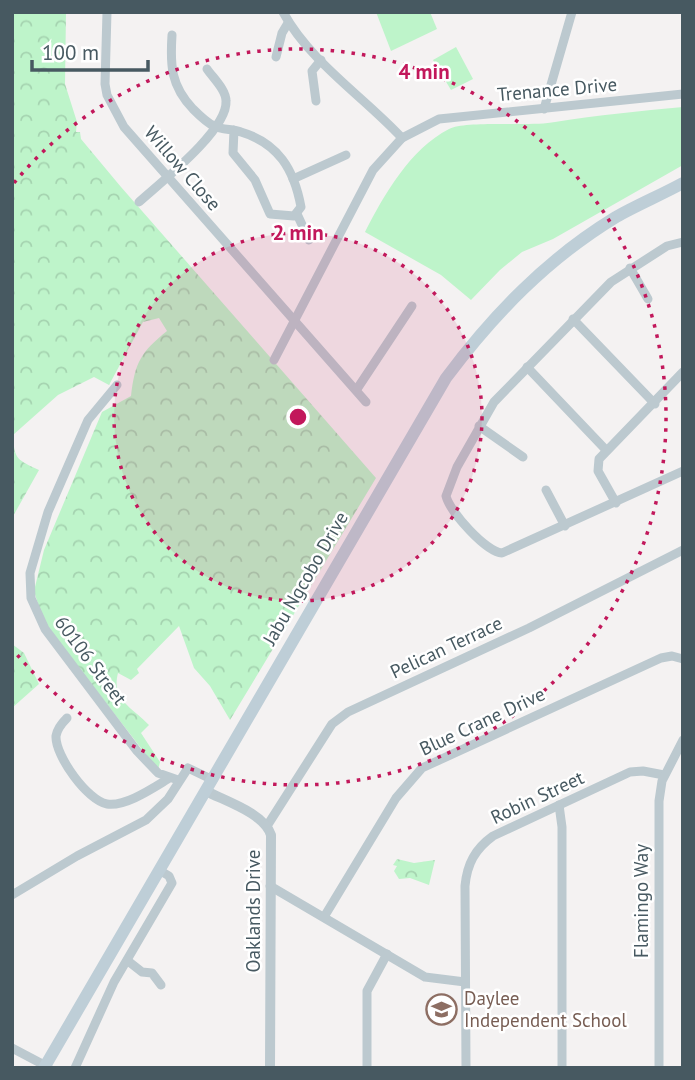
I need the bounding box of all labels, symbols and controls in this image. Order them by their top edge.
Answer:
scale bar [32,28,147,72]
text: 100 m [42,39,99,66]
text: 4 min [398,58,450,85]
street label: Trenance Drive [496,72,618,106]
street label: Willow Close [140,121,226,215]
text: 2 min [272,219,324,246]
centre of rings [286,405,310,429]
street label: Jabu Ngcobo Drive [257,507,353,650]
street label: 60106 Street [50,611,133,710]
street label: Pelican Terrace [386,611,506,683]
street label: Blue Crane Drive [415,681,549,761]
street label: Robin Street [487,765,588,829]
street label: Flamingo Way [629,844,653,958]
street label: Oaklands Drive [241,850,265,972]
place label: Daylee Independent School [464,986,627,1032]
school or university icon: Daylee Independent School [424,992,458,1026]

